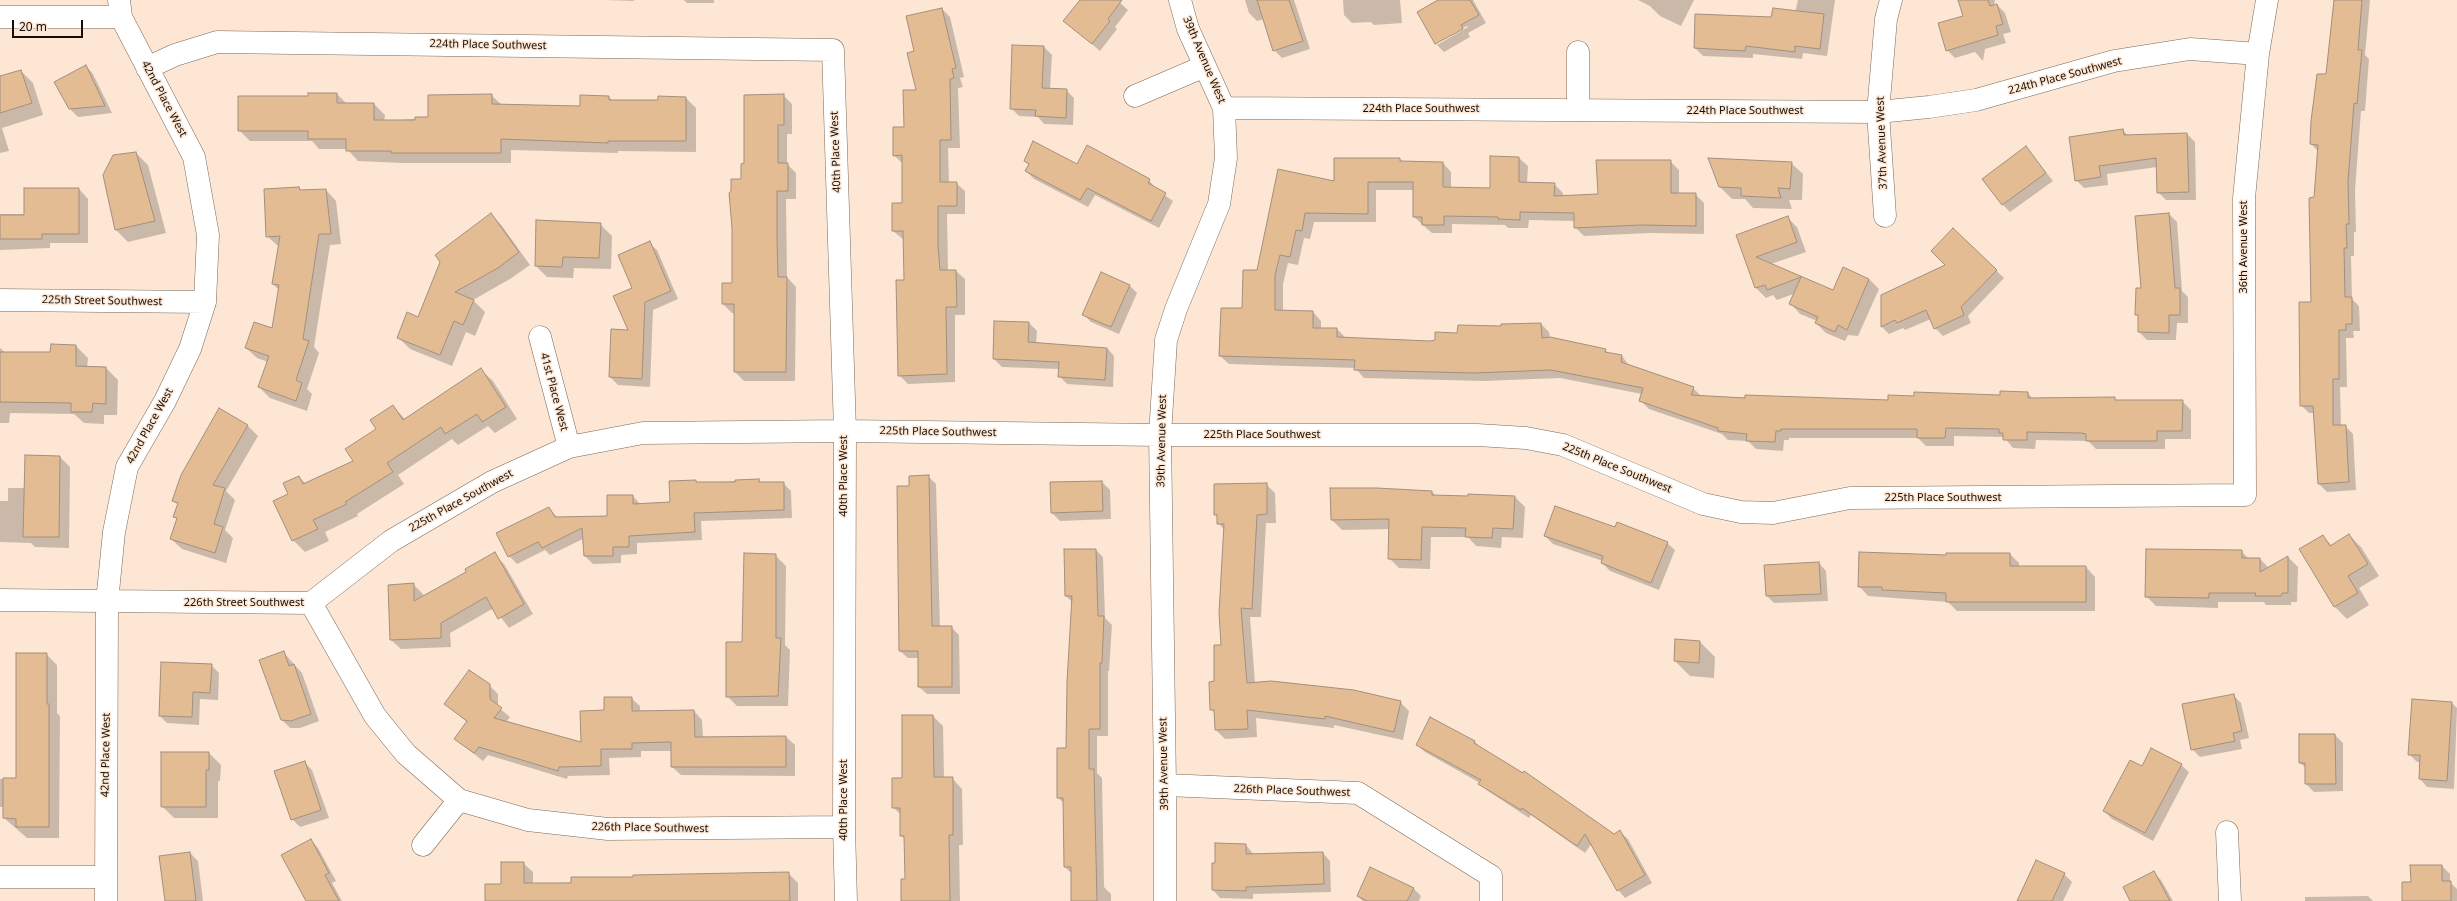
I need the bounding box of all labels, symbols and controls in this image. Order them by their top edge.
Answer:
scale bar [14,12,85,38]
street label: 39th Avenue West [1180,15,1228,105]
text: 20 m [19,18,47,35]
street label: 224th Place Southwest [429,37,547,53]
street label: 224th Place Southwest [2007,55,2123,97]
street label: 42nd Place West [138,59,190,139]
street label: 37th Avenue West [1874,96,1890,190]
street label: 224th Place Southwest [1363,102,1479,116]
street label: 224th Place Southwest [1687,104,1803,118]
street label: 40th Place West [828,111,844,193]
street label: 36th Avenue West [2237,200,2251,294]
street label: 225th Street Southwest [42,293,162,309]
street label: 41st Place West [537,352,571,432]
street label: 42nd Place West [124,386,176,466]
street label: 39th Avenue West [1155,394,1169,488]
street label: 225th Place Southwest [879,424,997,440]
street label: 225th Place Southwest [1204,428,1320,442]
street label: 40th Place West [837,435,851,517]
street label: 225th Place Southwest [1560,440,1674,496]
street label: 225th Place Southwest [407,467,515,535]
street label: 225th Place Southwest [1885,491,2001,505]
street label: 226th Street Southwest [184,596,304,610]
street label: 42nd Place West [99,713,113,797]
street label: 39th Avenue West [1157,717,1171,811]
street label: 40th Place West [837,759,851,841]
street label: 226th Place Southwest [1233,782,1351,800]
street label: 226th Place Southwest [591,820,709,836]

